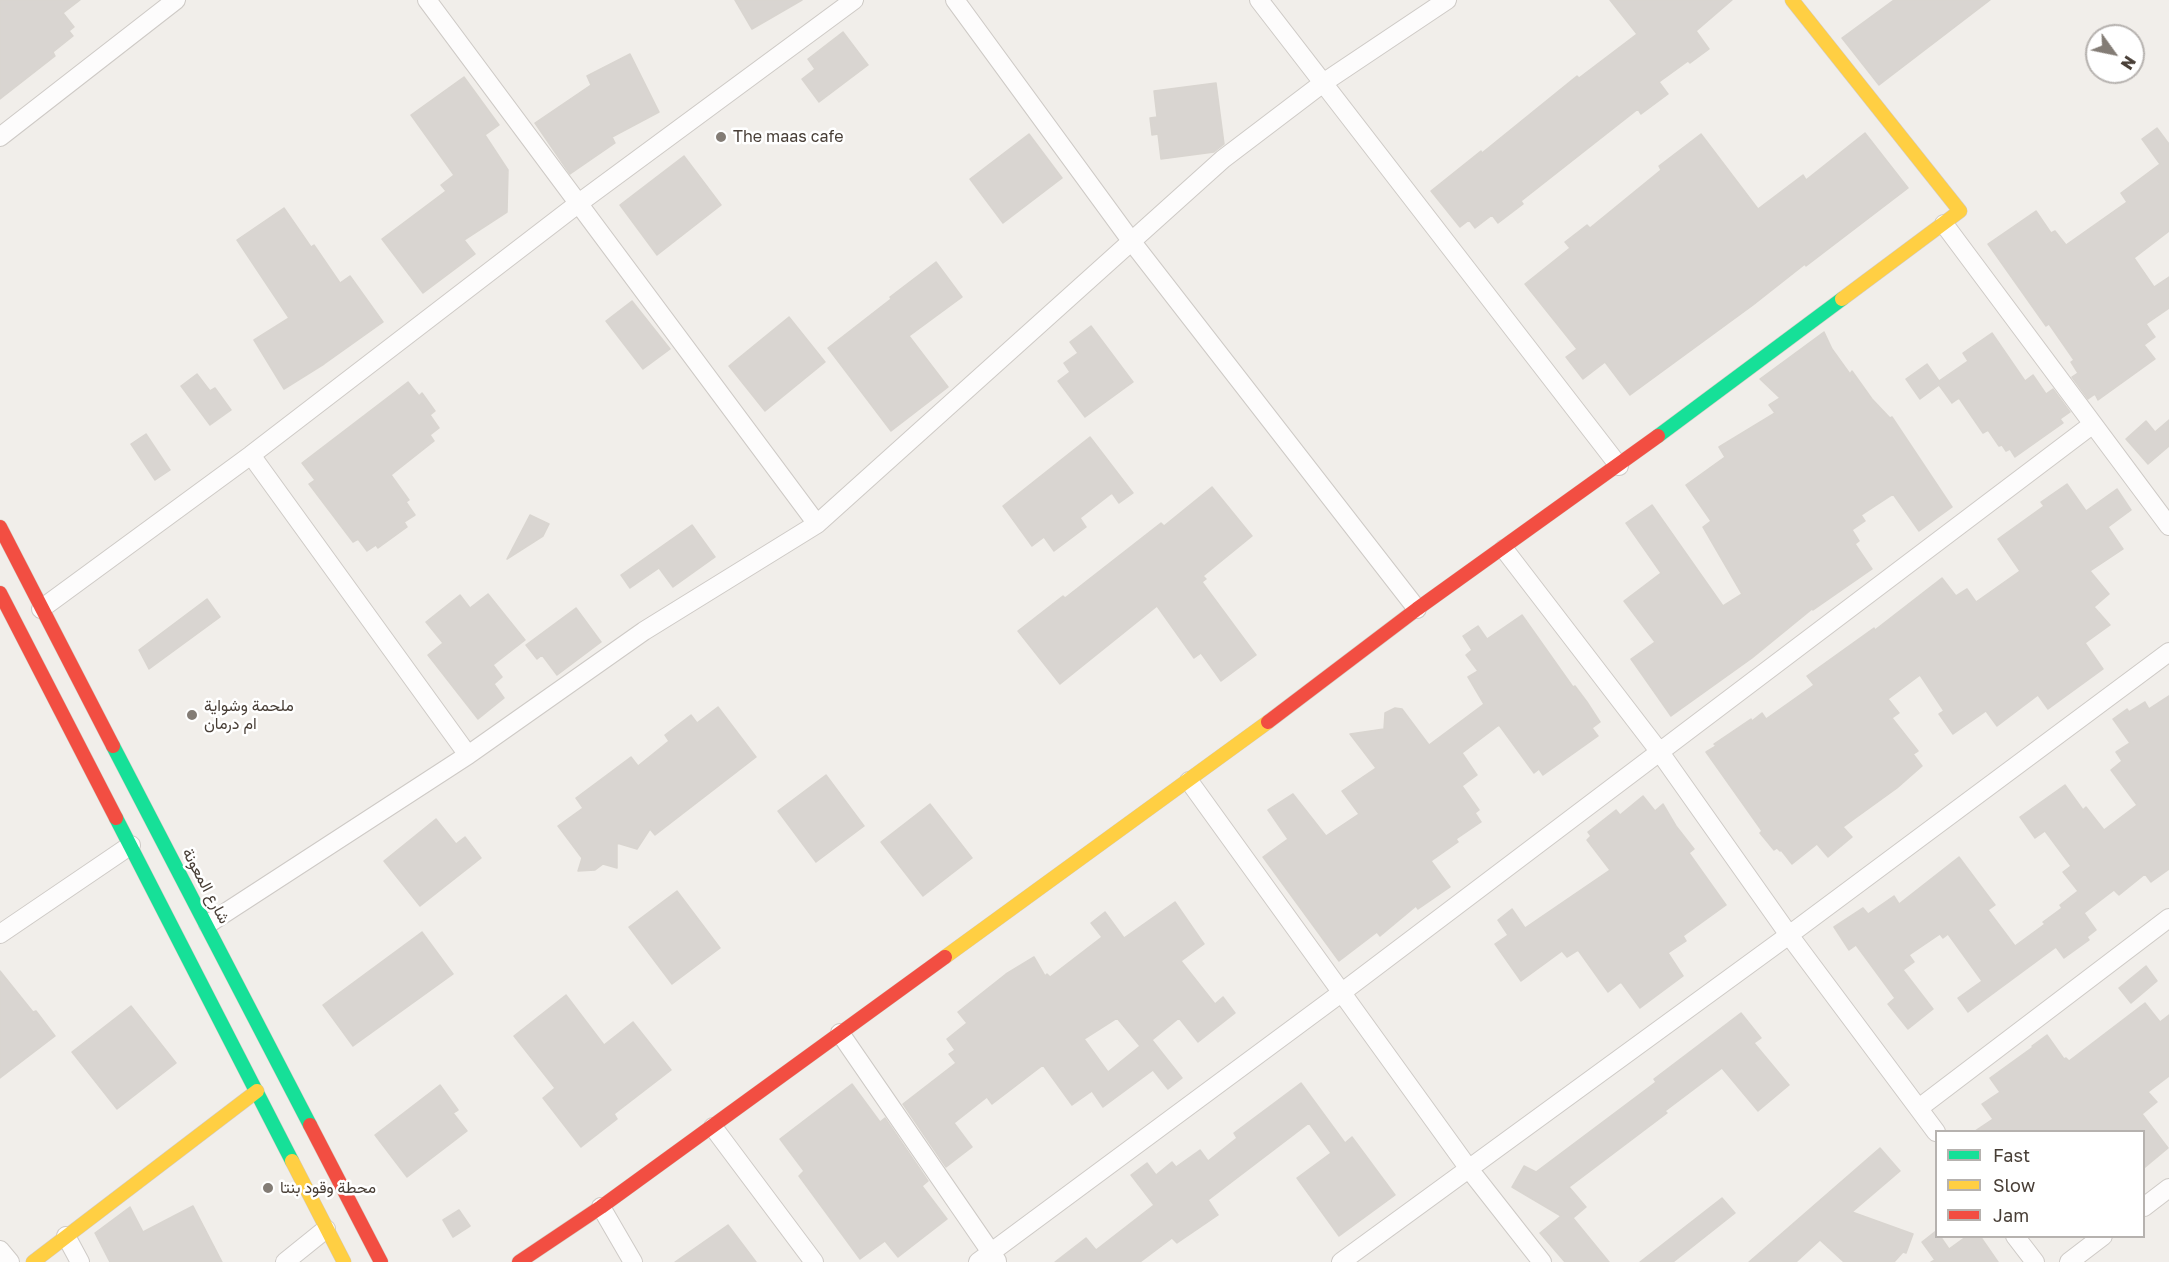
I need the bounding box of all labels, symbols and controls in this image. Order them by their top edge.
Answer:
north arrow [2085,24,2145,84]
text: N [2117,52,2140,73]
place label: The maas cafe [733,127,843,147]
marker: The maas cafe [714,130,728,144]
place label: ملحمة وشواية ام درمان [204,696,294,734]
marker: ملحمة وشواية ام درمان [185,708,199,722]
street label: شارع المعونة [178,845,234,927]
legend [1935,1130,2145,1238]
text: Fast [1993,1144,2030,1166]
text: Slow [1993,1174,2035,1196]
place label: محطة وقود بنتا [280,1178,376,1198]
marker: محطة وقود بنتا [261,1181,275,1195]
text: Jam [1993,1204,2029,1226]

